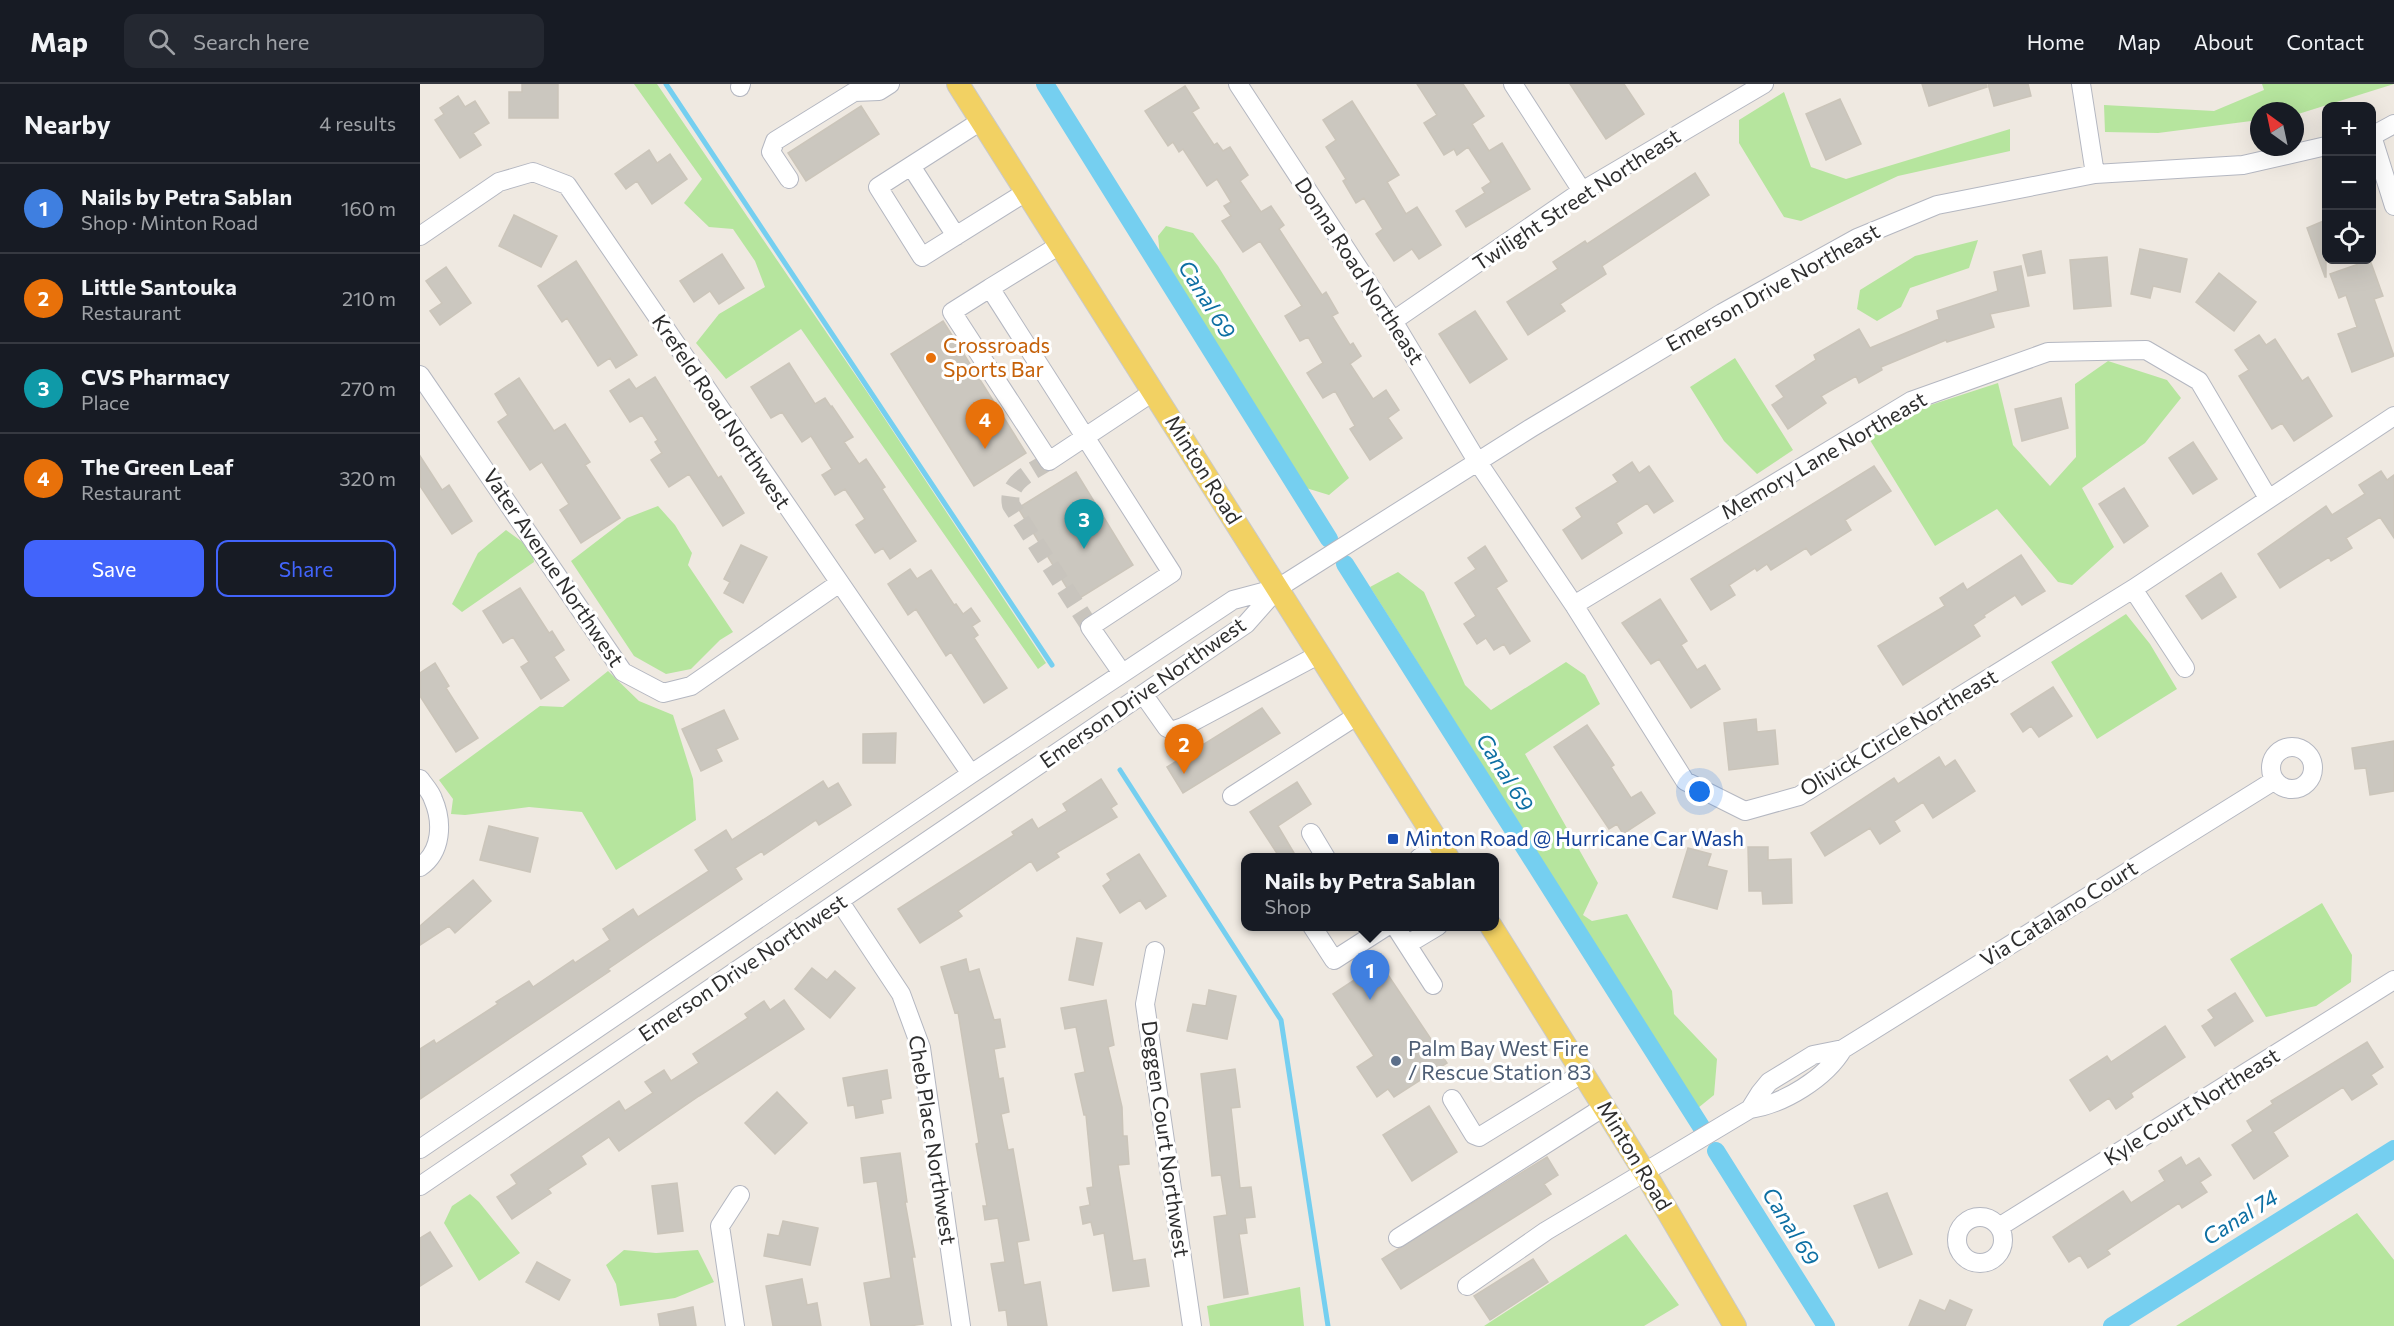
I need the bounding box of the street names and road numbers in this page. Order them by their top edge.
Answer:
street label: Twilight Street Northeast [1468,122,1684,275]
street label: Donna Road Northeast [1290,172,1430,368]
street label: Emerson Drive Northeast [1661,217,1883,356]
street label: Krefeld Road Northwest [648,309,797,513]
street label: Memory Lane Northeast [1716,386,1930,524]
street label: Minton Road [1161,410,1248,528]
street label: Vater Avenue Northwest [479,464,630,671]
street label: Emerson Drive Northwest [1034,611,1250,772]
street label: Olivick Circle Northeast [1795,663,2002,801]
street label: Via Catalano Court [1975,854,2141,971]
street label: Emerson Drive Northwest [633,888,851,1046]
street label: Deggen Court Northwest [1137,1019,1195,1259]
street label: Cheb Place Northwest [905,1033,962,1246]
street label: Kyle Court Northeast [2099,1042,2283,1170]
street label: Minton Road [1593,1096,1678,1215]

